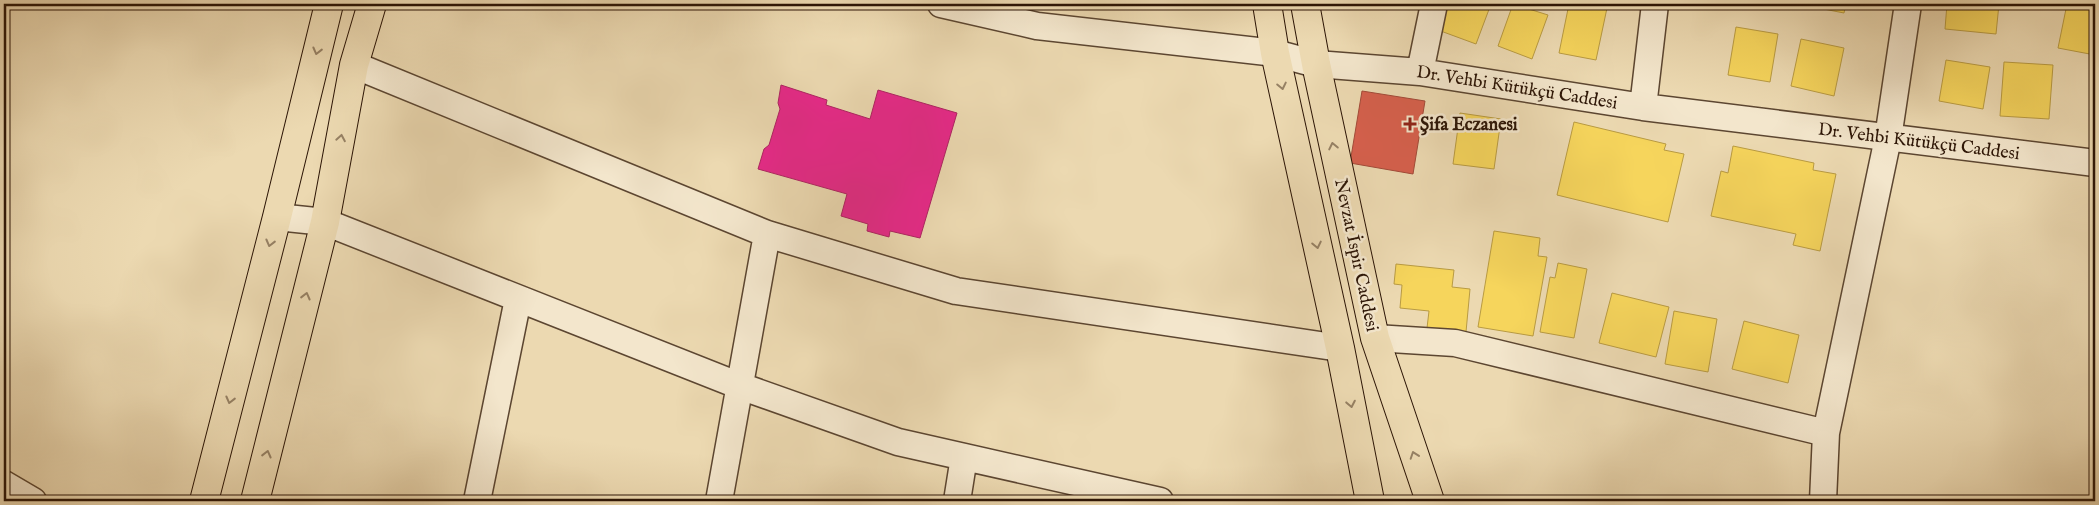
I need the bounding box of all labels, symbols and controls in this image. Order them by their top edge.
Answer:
one-way arrow [312,47,323,56]
street label: Dr. Vehbi Kütükçü Caddesi [1415,61,1619,116]
one-way arrow [1276,82,1287,90]
place label: Şifa Eczanesi [1420,114,1518,137]
marker: Şifa Eczanesi [1404,118,1416,130]
street label: Dr. Vehbi Kütükçü Caddesi [1817,119,2021,166]
one-way arrow [335,133,345,142]
one-way arrow [1329,141,1339,150]
street label: Nevzat İspir Caddesi [1328,176,1384,334]
one-way arrow [265,238,276,247]
one-way arrow [1311,240,1322,249]
one-way arrow [301,293,311,301]
one-way arrow [225,396,236,405]
one-way arrow [1345,399,1355,408]
one-way arrow [261,450,272,458]
one-way arrow [1410,451,1420,460]

